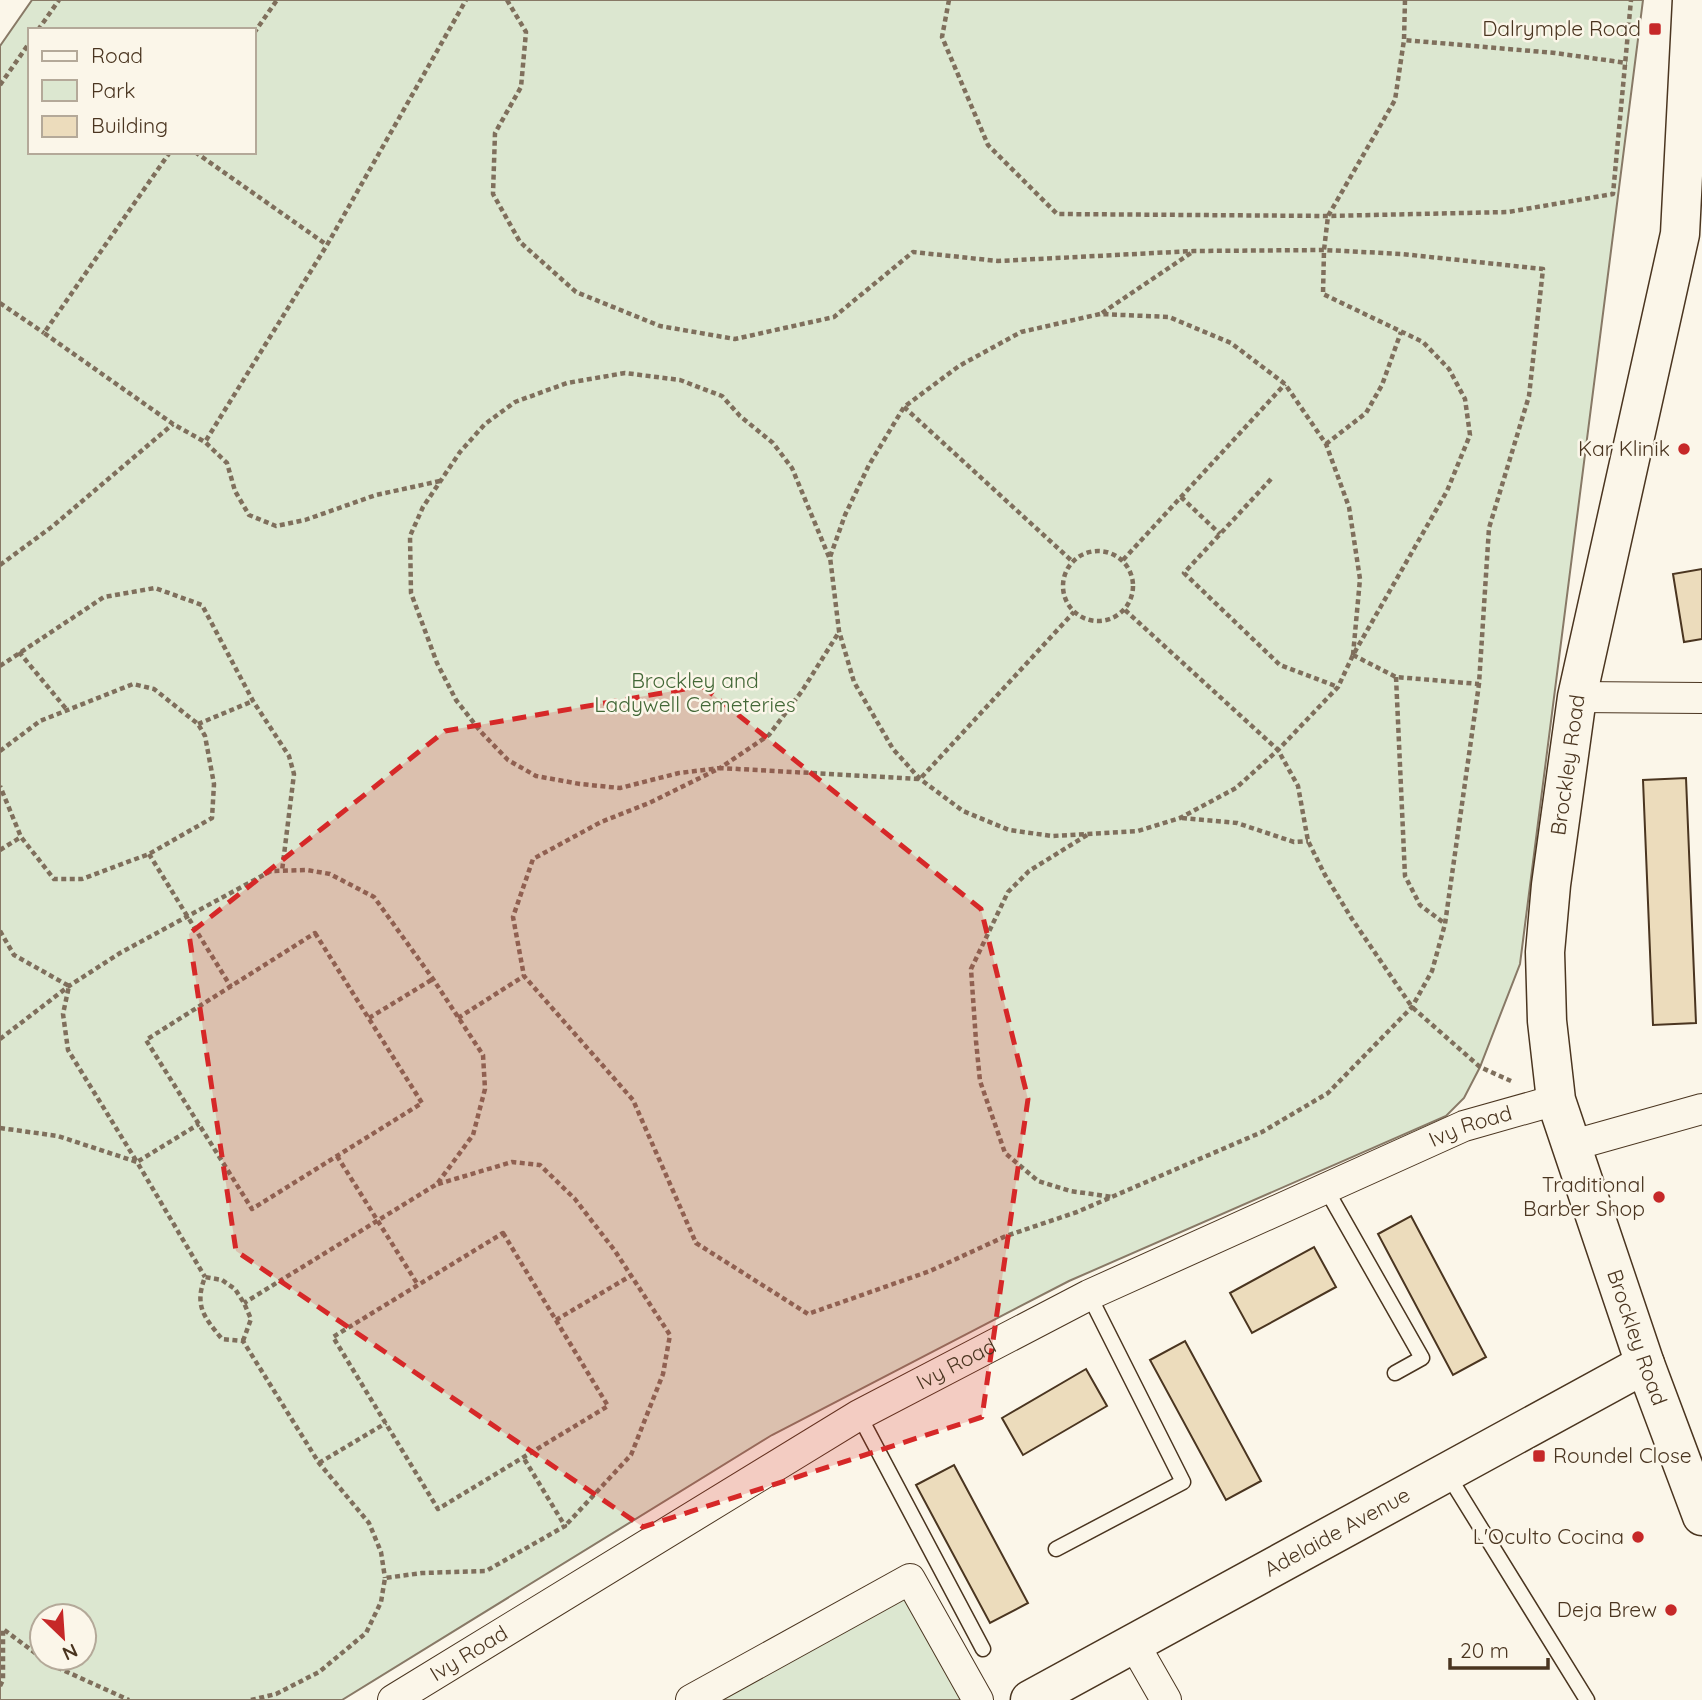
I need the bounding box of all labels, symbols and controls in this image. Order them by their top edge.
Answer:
place label: Dalrymple Road [1482,15,1641,41]
marker: Dalrymple Road [1647,21,1663,37]
legend [28,28,256,154]
text: Road [91,42,143,68]
text: Park [91,77,135,103]
text: Building [91,112,168,138]
place label: Kar Klinik [1578,435,1670,461]
marker: Kar Klinik [1676,441,1692,457]
park label: Brockley and Ladywell Cemeteries [594,667,796,717]
street label: Brockley Road [1544,693,1590,837]
street label: Ivy Road [1424,1099,1515,1152]
place label: Traditional Barber Shop [1523,1171,1645,1221]
marker: Traditional Barber Shop [1651,1189,1667,1205]
street label: Brockley Road [1602,1266,1673,1409]
street label: Ivy Road [912,1332,1000,1395]
place label: Roundel Close [1553,1442,1692,1468]
marker: Roundel Close [1531,1448,1547,1464]
street label: Adelaide Avenue [1259,1481,1414,1582]
place label: L'Oculto Cocina [1473,1523,1624,1549]
marker: L'Oculto Cocina [1630,1529,1646,1545]
place label: Deja Brew [1557,1596,1657,1622]
north arrow [28,1602,98,1672]
marker: Deja Brew [1663,1602,1679,1618]
street label: Ivy Road [425,1619,512,1686]
scale bar [1450,1626,1548,1670]
text: 20 m [1460,1637,1509,1663]
text: N [59,1639,82,1666]

